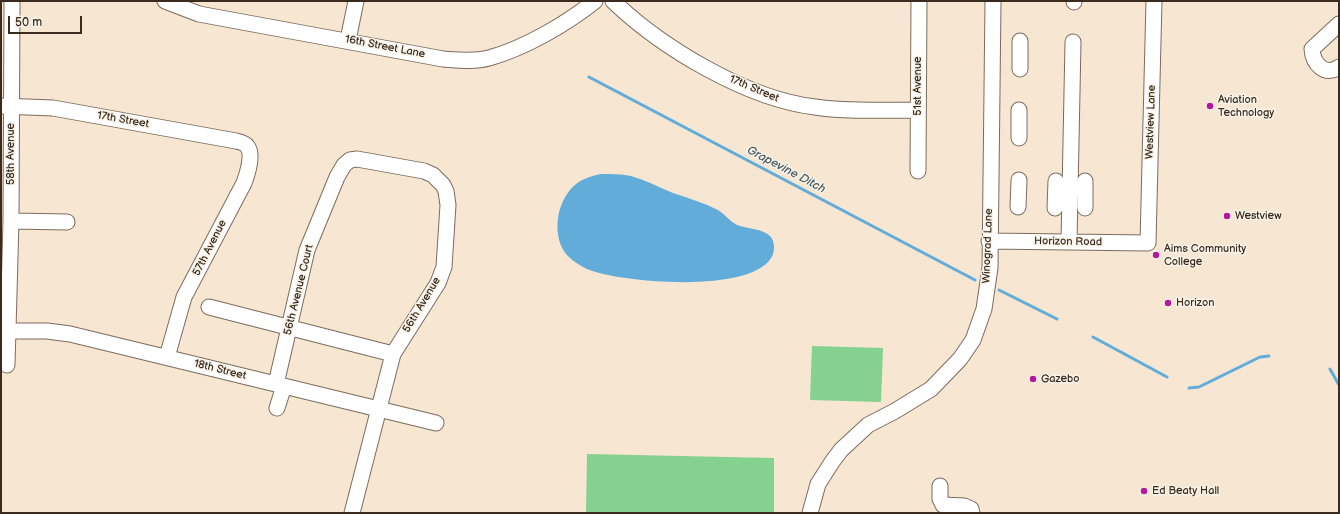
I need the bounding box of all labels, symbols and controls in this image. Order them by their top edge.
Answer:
scale bar [10,8,84,34]
text: 50 m [15,15,42,30]
street label: 16th Street Lane [344,33,426,61]
street label: 51st Avenue [911,56,925,116]
street label: 17th Street [727,73,781,105]
street label: Westview Lane [1143,85,1159,159]
place label: Aviation Technology [1218,93,1274,119]
marker: Aviation Technology [1205,101,1215,111]
street label: 17th Street [96,109,150,131]
street label: 58th Avenue [4,123,18,185]
water label: Grapevine Ditch [744,143,828,197]
street label: Winograd Lane [980,208,996,284]
place label: Westview [1235,209,1282,223]
marker: Westview [1222,211,1232,221]
street label: 57th Avenue [190,218,230,278]
street label: Horizon Road [1034,235,1102,249]
place label: Aims Community College [1164,242,1246,268]
street label: 56th Avenue Court [281,243,317,337]
marker: Aims Community College [1151,250,1161,260]
street label: 56th Avenue [400,275,444,335]
place label: Horizon [1176,296,1214,310]
marker: Horizon [1163,298,1173,308]
street label: 18th Street [193,357,247,383]
place label: Gazebo [1041,372,1080,386]
marker: Gazebo [1028,374,1038,384]
place label: Ed Beaty Hall [1152,484,1219,498]
marker: Ed Beaty Hall [1139,486,1149,496]

